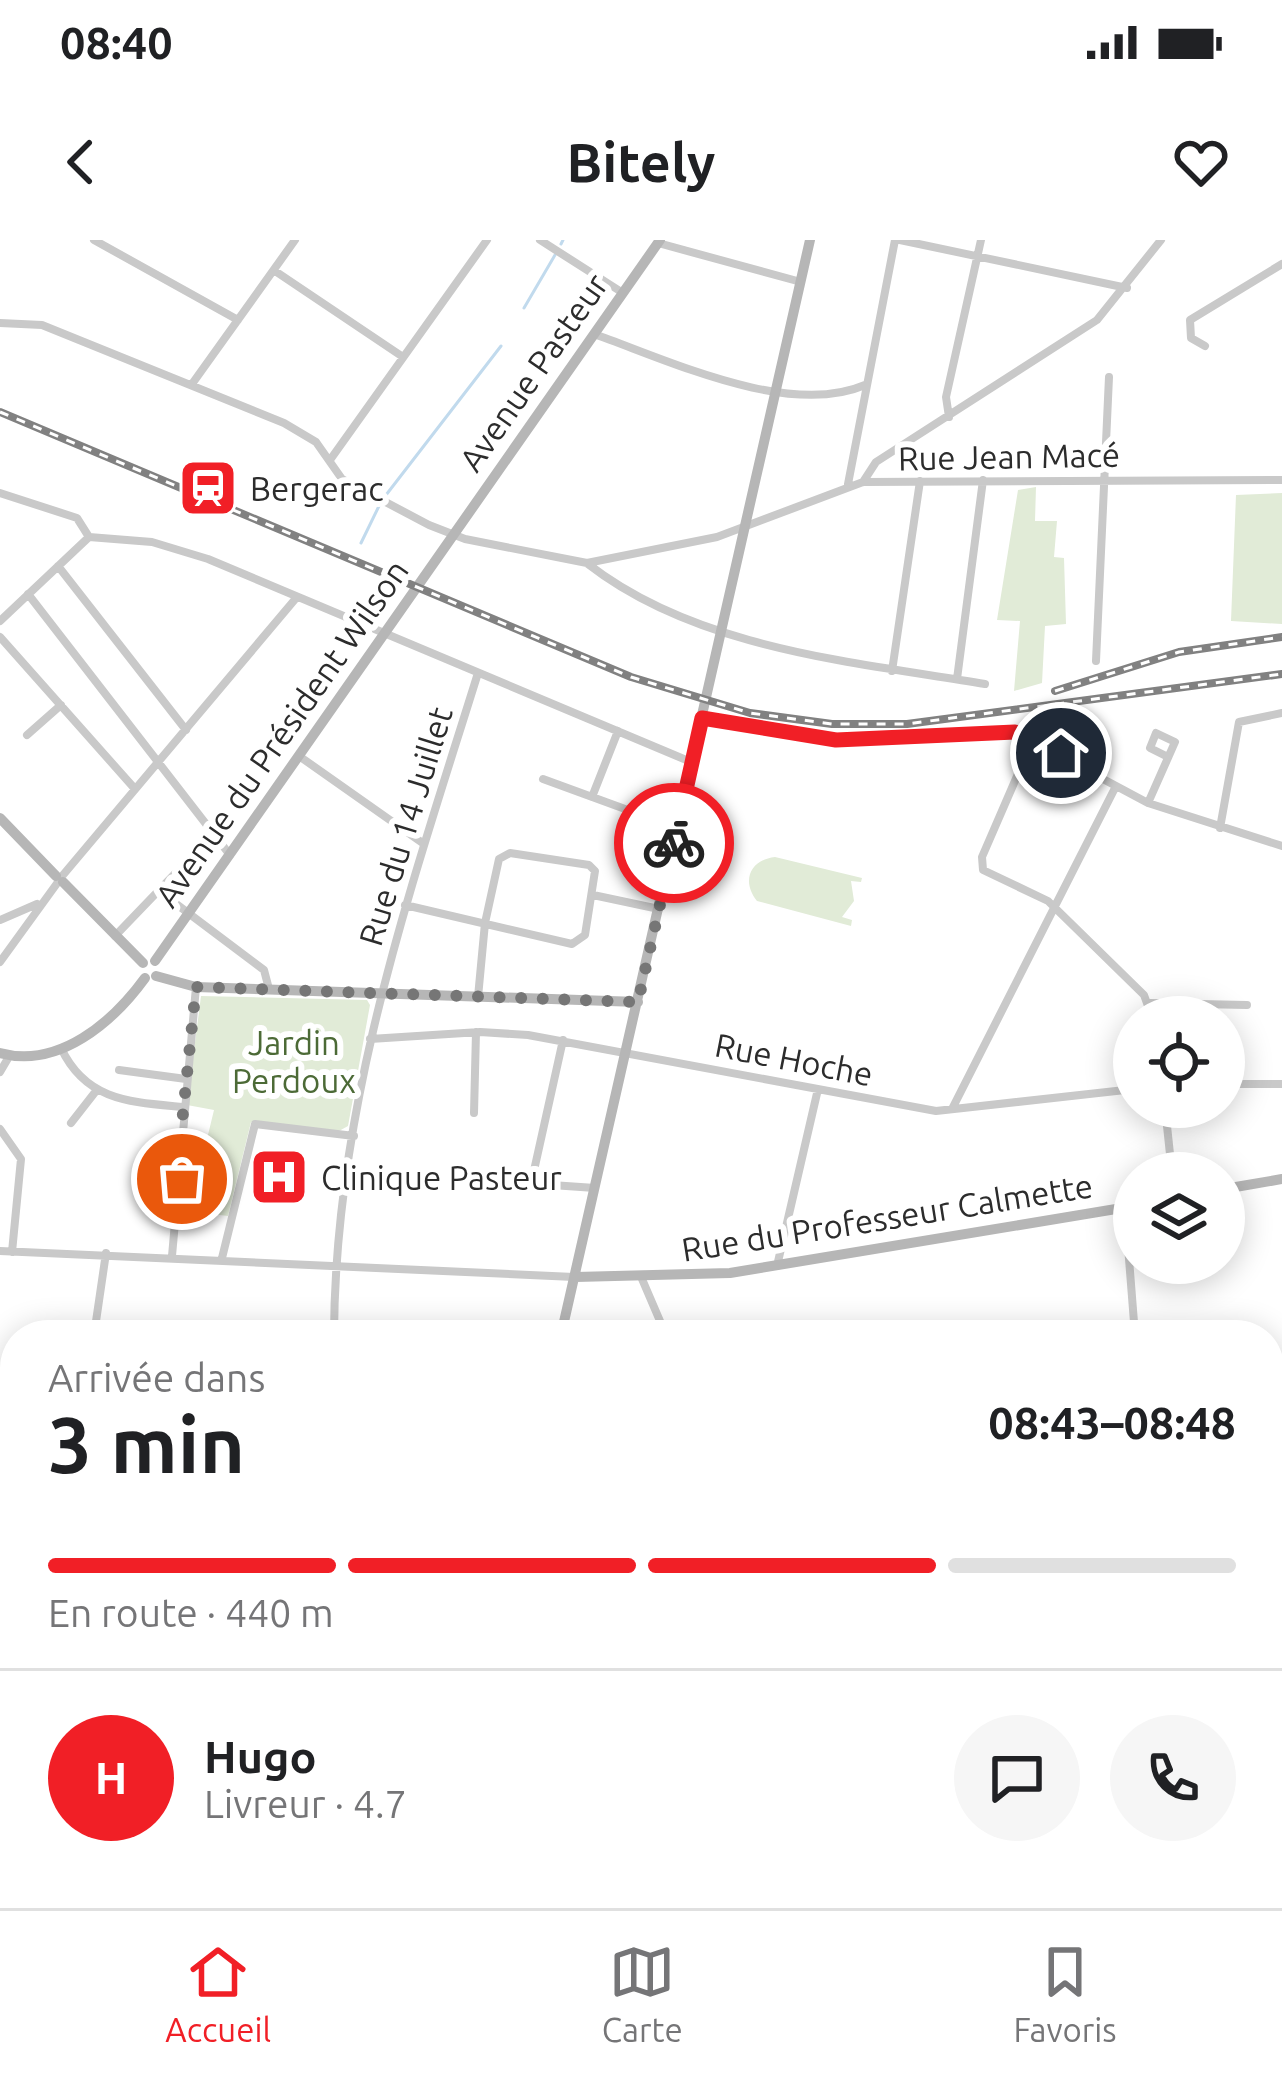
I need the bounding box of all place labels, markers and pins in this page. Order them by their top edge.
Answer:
station icon: Bergerac [177,457,239,519]
place label: Bergerac [250,470,384,507]
pin [1010,702,1112,804]
pin [131,1128,233,1230]
hospital icon: Clinique Pasteur [248,1146,310,1208]
place label: Clinique Pasteur [321,1159,562,1196]

